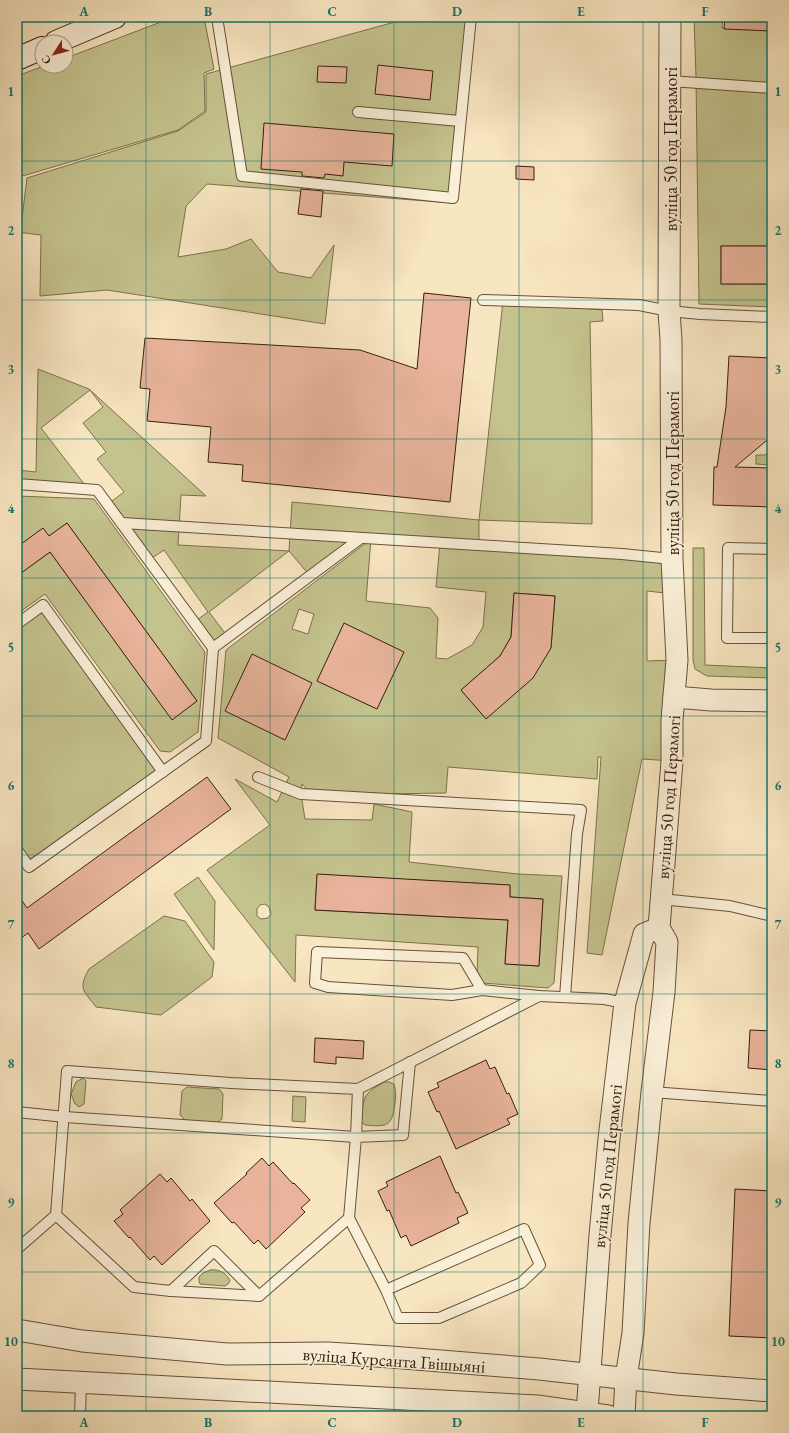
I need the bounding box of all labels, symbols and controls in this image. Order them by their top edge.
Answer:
text: A [78,3,89,20]
text: B [204,3,212,20]
text: C [327,3,337,20]
text: D [452,3,462,20]
text: E [577,3,585,20]
text: F [701,3,709,20]
north arrow [34,34,74,74]
text: С [38,52,54,67]
street label: вуліца 50 год Перамогі [659,66,682,231]
text: 1 [8,83,15,100]
text: 1 [775,83,782,100]
text: 2 [8,222,15,239]
text: 2 [775,222,782,239]
text: 3 [8,361,15,378]
text: 3 [775,361,782,378]
street label: вуліца 50 год Перамогі [661,390,684,555]
text: 4 [8,500,15,517]
text: 4 [775,500,782,517]
text: 5 [8,639,14,656]
text: 5 [775,639,781,656]
street label: вуліца 50 год Перамогі [651,714,685,880]
text: 6 [8,777,15,794]
text: 6 [775,777,782,794]
text: 7 [8,916,15,933]
text: 7 [775,916,782,933]
text: 8 [8,1055,15,1072]
text: 8 [775,1055,782,1072]
street label: вуліца 50 год Перамогі [587,1082,627,1249]
text: 9 [8,1194,15,1211]
text: 9 [775,1194,782,1211]
text: 10 [4,1333,18,1350]
text: 10 [771,1333,785,1350]
street label: вуліца Курсанта Гвішыяні [302,1342,487,1378]
text: A [78,1414,89,1431]
text: B [204,1414,212,1431]
text: C [327,1414,337,1431]
text: D [452,1414,462,1431]
text: E [577,1414,585,1431]
text: F [701,1414,709,1431]

